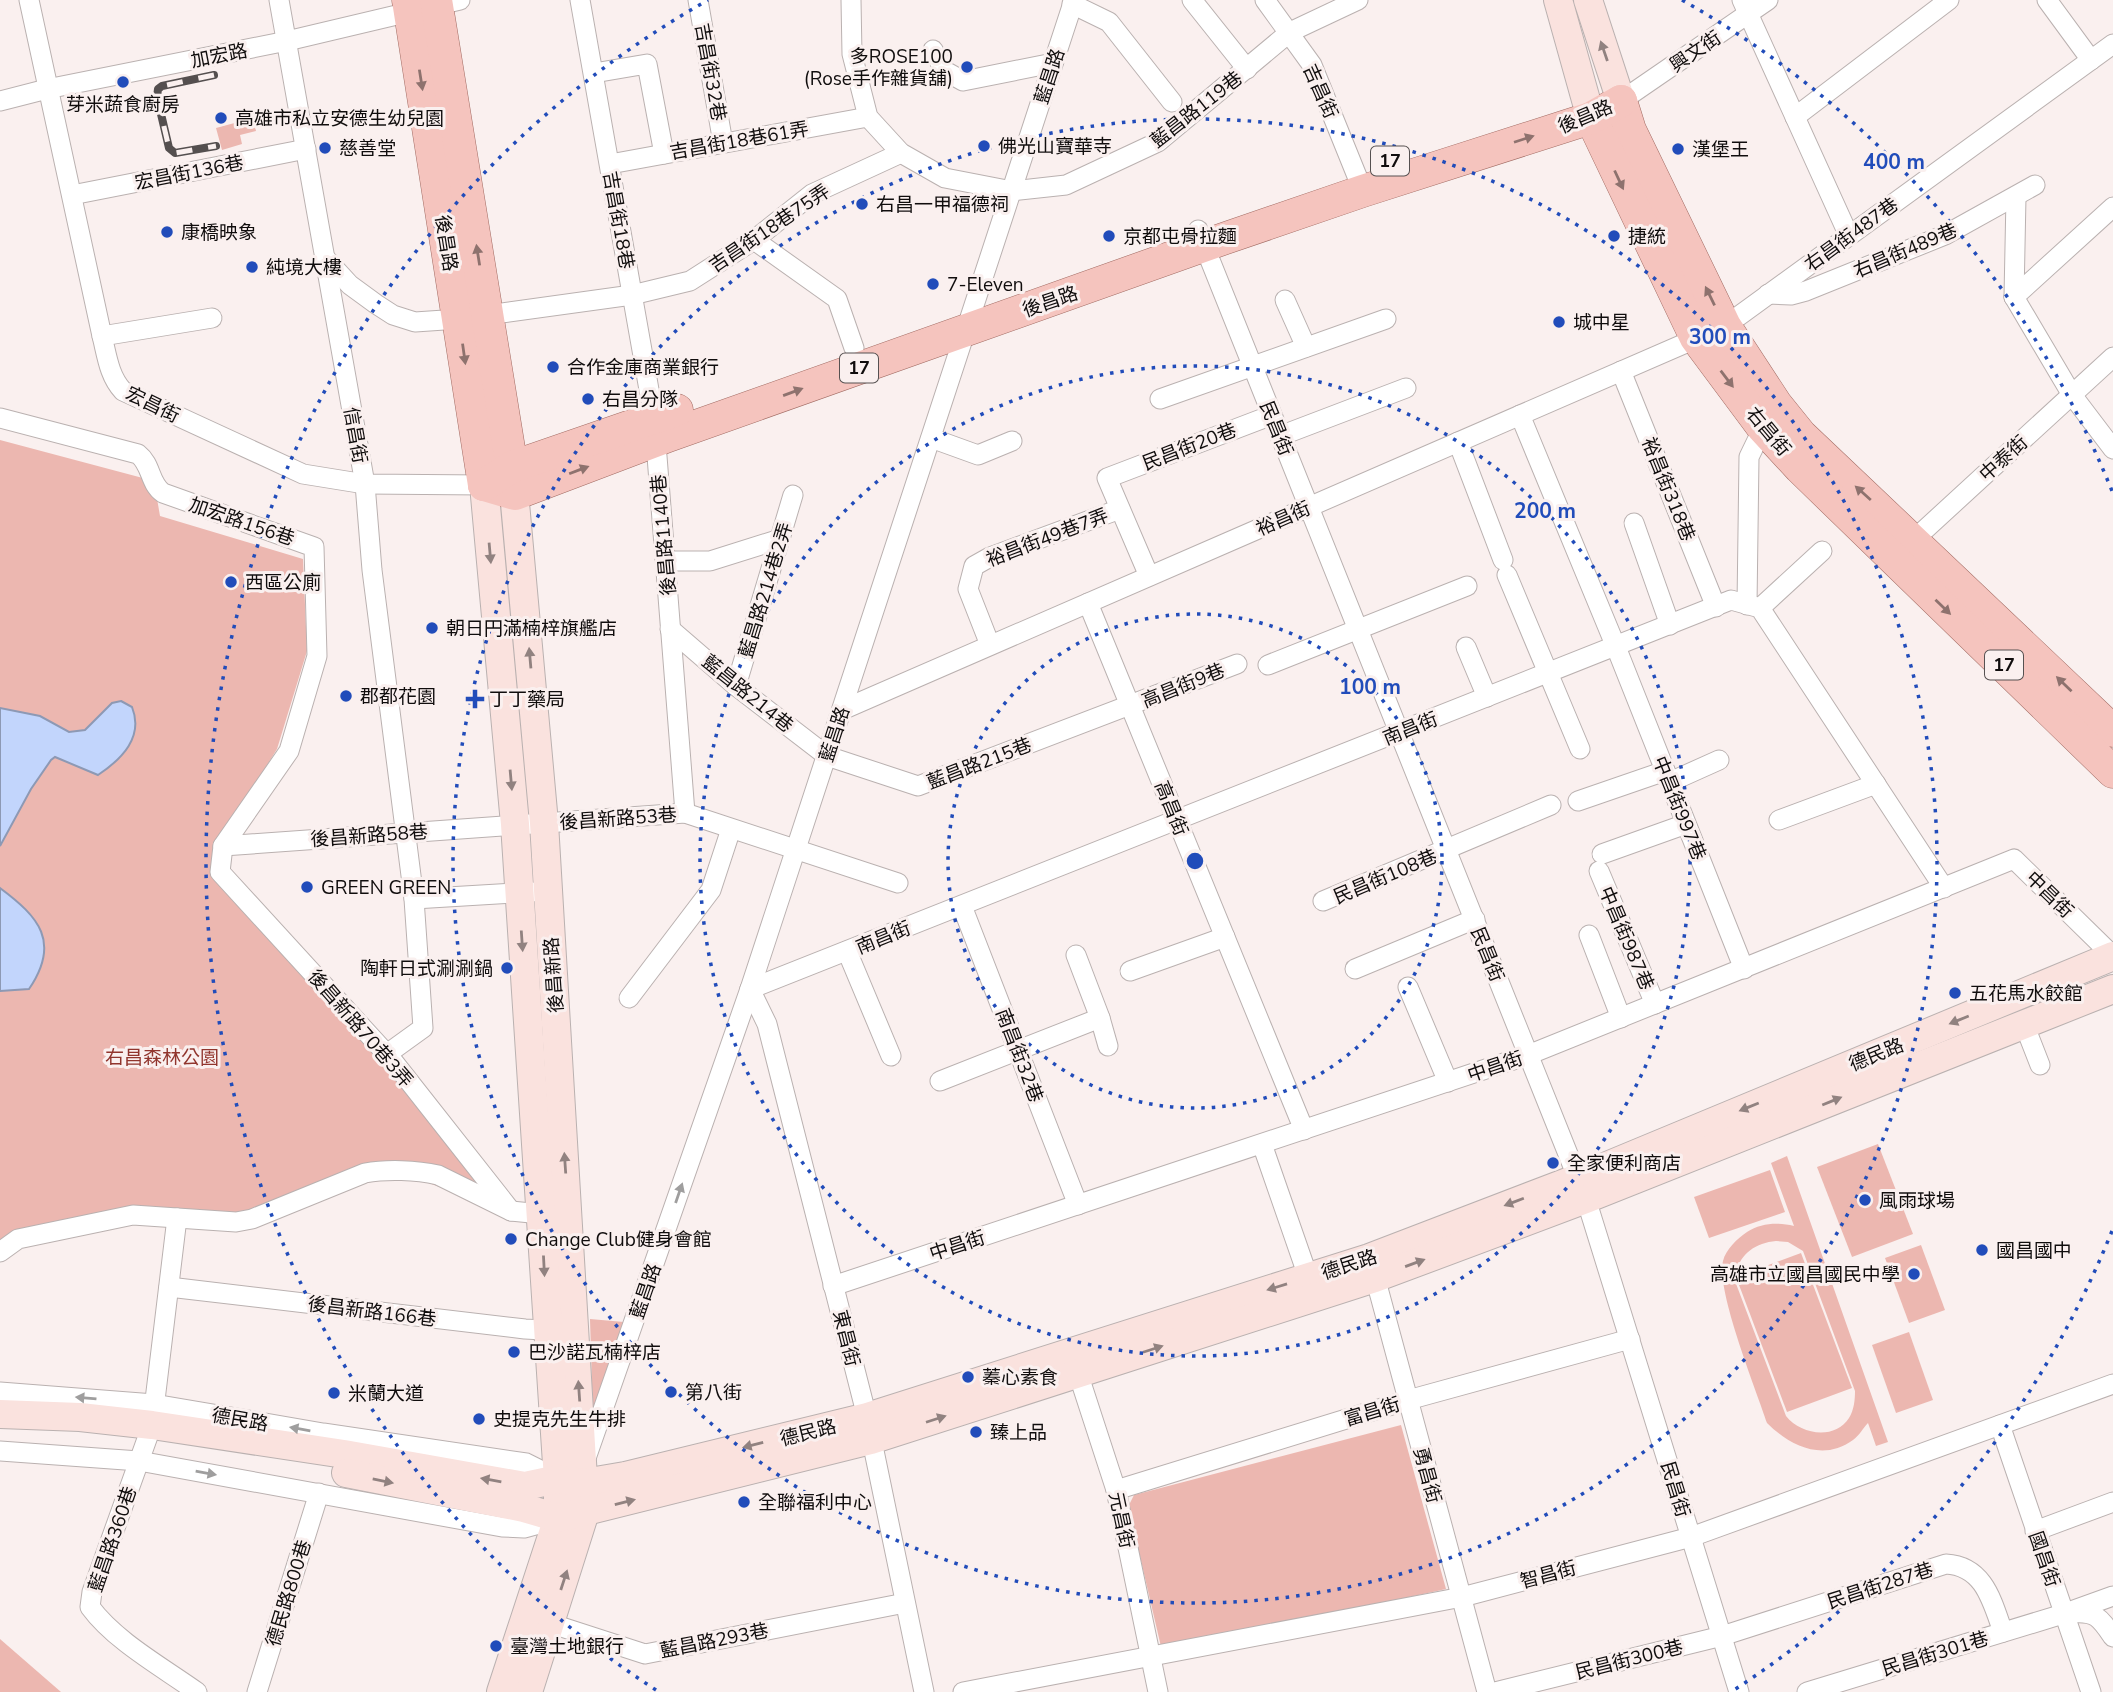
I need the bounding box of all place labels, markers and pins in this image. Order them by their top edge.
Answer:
place label: 多ROSE100 (Rose手作雜貨舖) [804,44,953,92]
marker: 多ROSE100 (Rose手作雜貨舖) [959,59,975,75]
marker: 芽米蔬食廚房 [115,74,131,90]
place label: 芽米蔬食廚房 [66,92,180,118]
place label: 高雄市私立安德生幼兒園 [235,106,444,132]
marker: 高雄市私立安德生幼兒園 [213,110,229,126]
place label: 佛光山寶華寺 [998,134,1112,160]
place label: 慈善堂 [339,136,396,162]
place label: 漢堡王 [1692,137,1749,163]
marker: 佛光山寶華寺 [976,138,992,154]
marker: 慈善堂 [317,140,333,156]
marker: 漢堡王 [1670,141,1686,157]
place label: 右昌一甲福德祠 [876,192,1009,218]
marker: 右昌一甲福德祠 [854,196,870,212]
place label: 康橋映象 [181,220,257,246]
marker: 康橋映象 [159,224,175,240]
place label: 京都屯骨拉麵 [1123,224,1237,250]
place label: 捷統 [1628,224,1666,250]
marker: 京都屯骨拉麵 [1101,228,1117,244]
marker: 捷統 [1606,228,1622,244]
place label: 純境大樓 [266,255,342,281]
marker: 純境大樓 [244,259,260,275]
place label: 7-Eleven [947,272,1024,298]
marker: 7-Eleven [925,276,941,292]
place label: 城中星 [1573,310,1630,336]
marker: 城中星 [1551,314,1567,330]
place label: 合作金庫商業銀行 [567,355,719,381]
marker: 合作金庫商業銀行 [545,359,561,375]
place label: 右昌分隊 [602,387,678,413]
marker: 右昌分隊 [580,391,596,407]
place label: 西區公廁 [245,570,321,596]
marker: 西區公廁 [223,574,239,590]
place label: 朝日円滿楠梓旗艦店 [446,616,617,642]
marker: 朝日円滿楠梓旗艦店 [424,620,440,636]
place label: 郡都花園 [360,684,436,710]
place label: 丁丁藥局 [489,687,565,713]
marker: 郡都花園 [338,688,354,704]
marker: 丁丁藥局 [467,691,483,707]
centre of rings [1183,849,1207,873]
place label: GREEN GREEN [321,875,451,901]
marker: GREEN GREEN [299,879,315,895]
place label: 陶軒日式涮涮鍋 [360,956,493,982]
marker: 陶軒日式涮涮鍋 [499,960,515,976]
place label: 五花馬水餃館 [1969,981,2083,1007]
marker: 五花馬水餃館 [1947,985,1963,1001]
place label: 全家便利商店 [1567,1151,1681,1177]
marker: 全家便利商店 [1545,1155,1561,1171]
place label: 風雨球場 [1879,1188,1955,1214]
marker: 風雨球場 [1857,1192,1873,1208]
place label: Change Club健身會館 [525,1227,712,1253]
marker: Change Club健身會館 [503,1231,519,1247]
place label: 國昌國中 [1996,1238,2072,1264]
marker: 國昌國中 [1974,1242,1990,1258]
place label: 高雄市立國昌國民中學 [1710,1262,1900,1288]
marker: 高雄市立國昌國民中學 [1906,1266,1922,1282]
place label: 巴沙諾瓦楠梓店 [528,1340,661,1366]
marker: 巴沙諾瓦楠梓店 [506,1344,522,1360]
place label: 蓁心素食 [982,1365,1058,1391]
marker: 蓁心素食 [960,1369,976,1385]
place label: 第八街 [685,1380,742,1406]
place label: 米蘭大道 [348,1381,424,1407]
marker: 第八街 [663,1384,679,1400]
marker: 米蘭大道 [326,1385,342,1401]
place label: 史提克先生牛排 [493,1407,626,1433]
marker: 史提克先生牛排 [471,1411,487,1427]
place label: 臻上品 [990,1420,1047,1446]
marker: 臻上品 [968,1424,984,1440]
place label: 全聯福利中心 [758,1490,872,1516]
marker: 全聯福利中心 [736,1494,752,1510]
place label: 臺灣土地銀行 [510,1634,624,1660]
marker: 臺灣土地銀行 [488,1638,504,1654]

